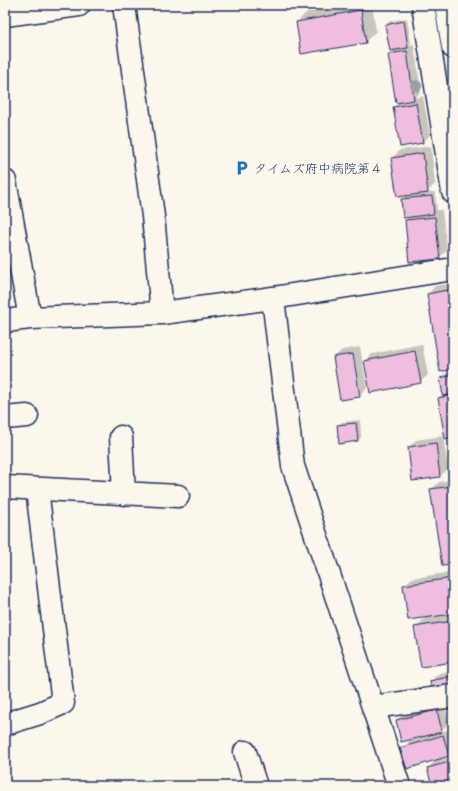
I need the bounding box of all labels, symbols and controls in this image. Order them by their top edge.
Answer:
parking icon: タイムズ府中病院第４ [233,159,251,177]
place label: タイムズ府中病院第４ [254,160,383,177]

